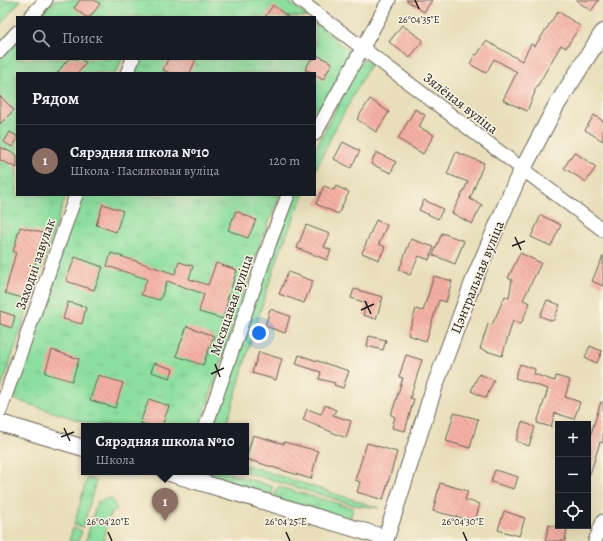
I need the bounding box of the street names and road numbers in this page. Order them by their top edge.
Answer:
street label: Зялёная вуліца [419,68,502,139]
street label: Заходні завулак [11,216,60,312]
street label: Цэнтральная вуліца [446,218,509,336]
street label: Месяцавая вуліца [205,252,258,358]

